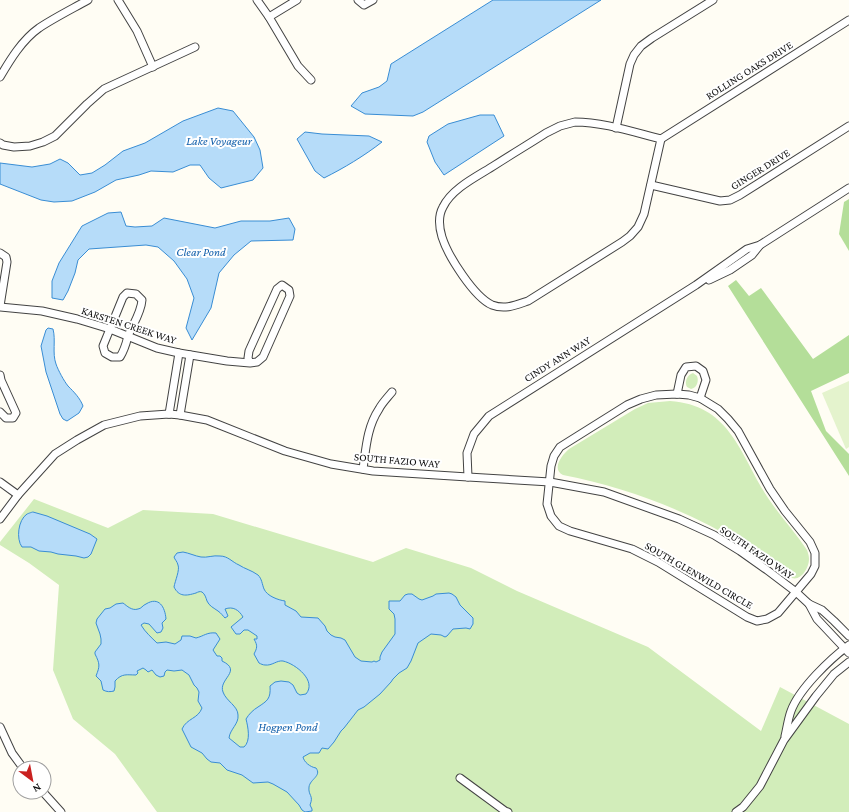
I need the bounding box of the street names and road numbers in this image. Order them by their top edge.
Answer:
street label: ROLLING OAKS DRIVE [703,38,795,102]
street label: GINGER DRIVE [728,146,792,192]
street label: KARSTEN CREEK WAY [80,304,178,346]
street label: CINDY ANN WAY [522,334,593,384]
street label: SOUTH FAZIO WAY [354,450,441,470]
street label: SOUTH FAZIO WAY [718,523,796,581]
street label: SOUTH GLENWILD CIRCLE [643,539,755,611]

